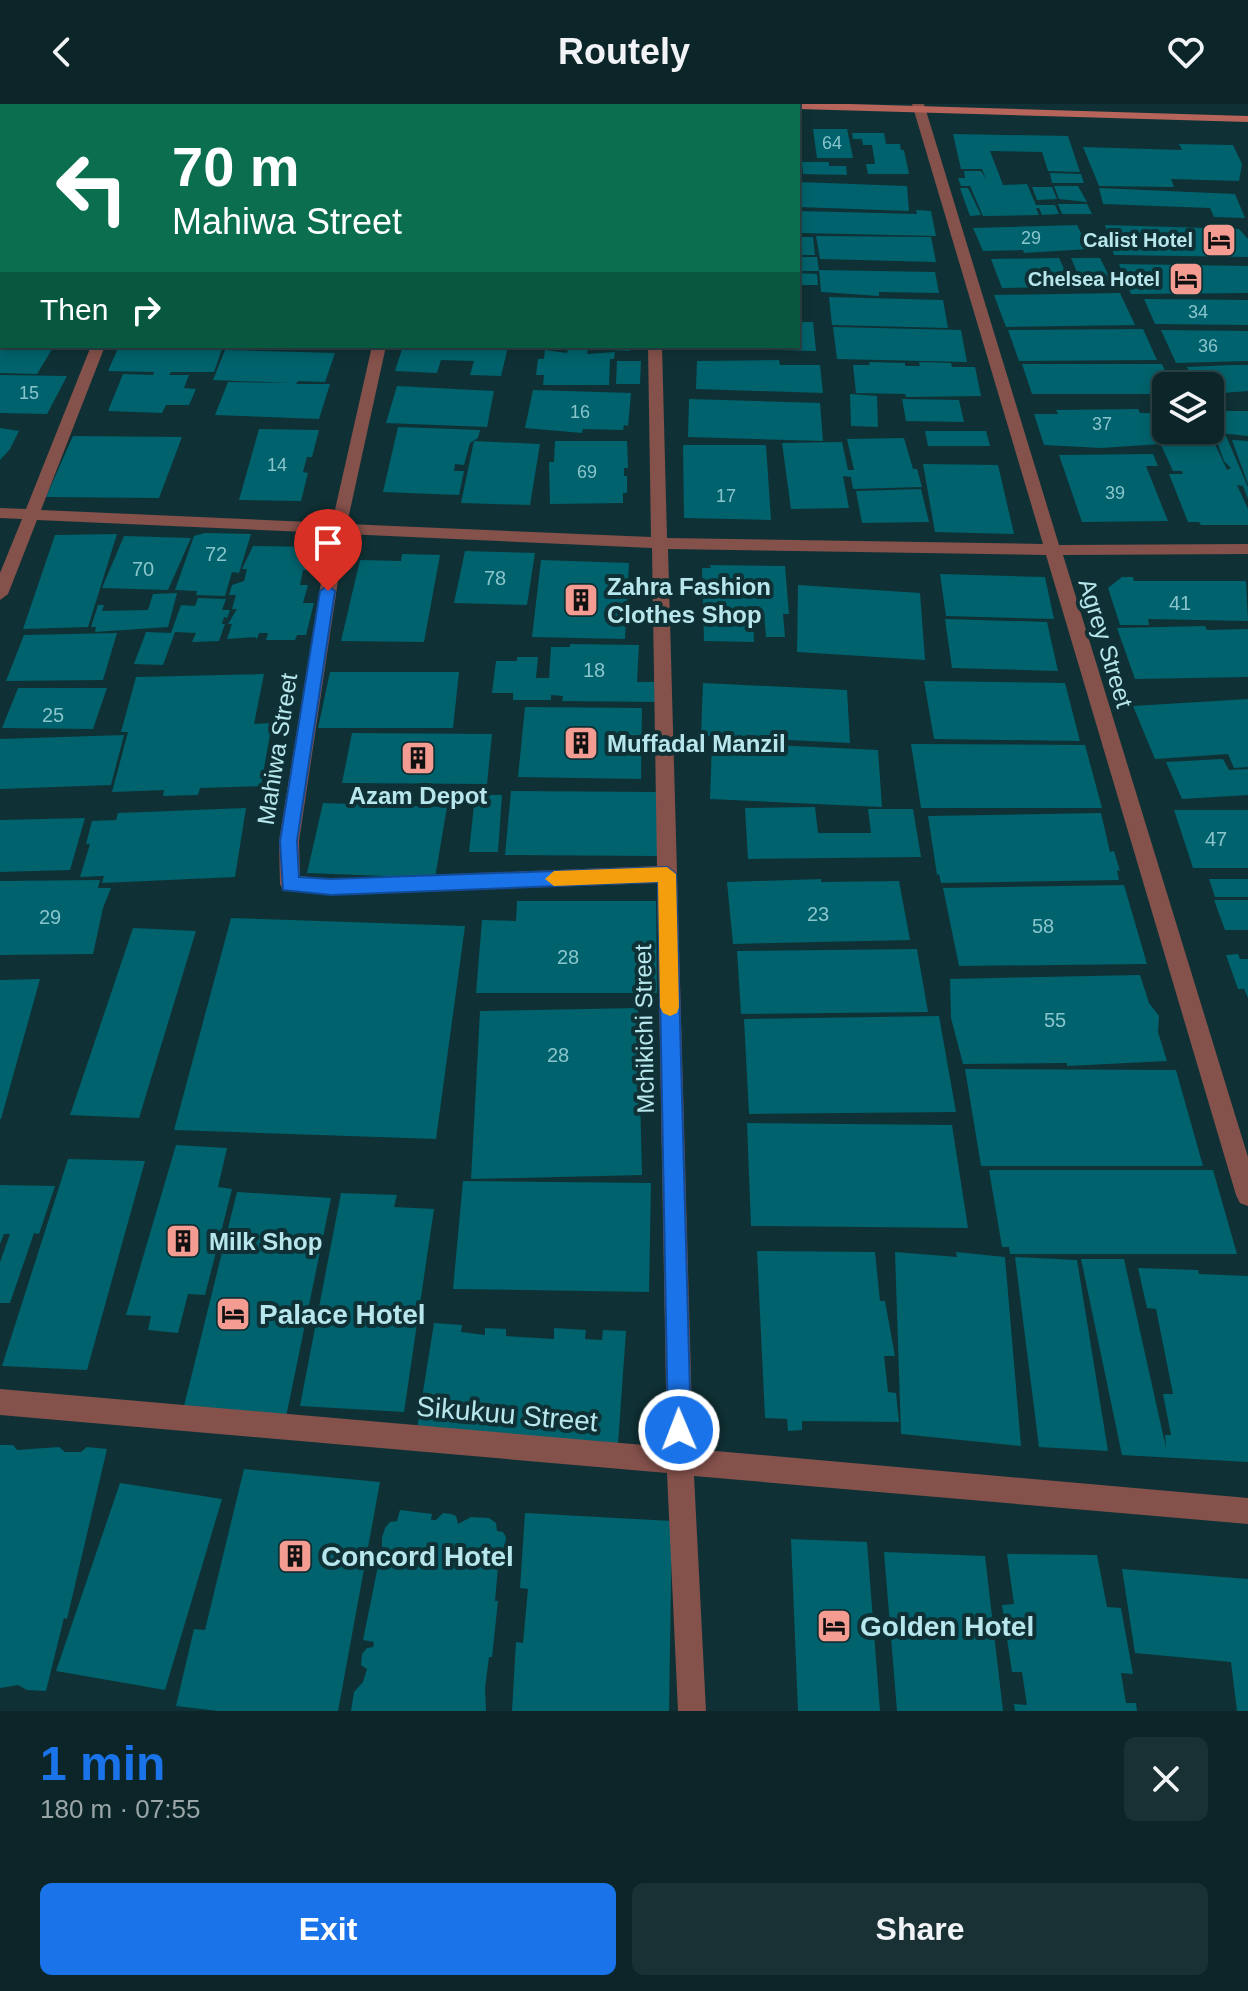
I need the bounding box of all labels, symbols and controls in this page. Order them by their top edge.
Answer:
icon: back [40,30,84,74]
icon: heart [1164,30,1208,74]
text: Routely [558,31,690,72]
house number: 64 [822,133,842,153]
text: 70 m [172,135,300,198]
icon: left [40,136,144,240]
text: Mahiwa Street [172,201,402,242]
hotel icon: Calist Hotel [1200,221,1238,259]
house number: 29 [1021,228,1041,248]
place label: Calist Hotel [1083,229,1193,251]
hotel icon: Chelsea Hotel [1167,260,1205,298]
place label: Chelsea Hotel [1028,268,1160,290]
icon: right [124,288,168,332]
text: Then [40,293,108,326]
house number: 34 [1188,302,1208,322]
house number: 36 [1198,336,1218,356]
map controls [1152,372,1224,444]
button: layers [1152,372,1224,444]
house number: 15 [19,383,39,403]
house number: 16 [570,402,590,422]
house number: 37 [1092,414,1112,434]
house number: 14 [267,455,287,475]
house number: 69 [577,462,597,482]
house number: 39 [1105,483,1125,503]
house number: 17 [716,486,736,506]
pin [294,509,362,591]
icon: arrive [306,521,350,565]
house number: 72 [205,543,227,565]
house number: 70 [132,558,154,580]
house number: 78 [484,567,506,589]
place label: Zahra Fashion Clothes Shop [607,573,771,628]
street label: Agrey Street [1074,575,1139,711]
building icon: Zahra Fashion Clothes Shop [562,581,600,619]
house number: 41 [1169,592,1191,614]
house number: 18 [583,659,605,681]
street label: Mahiwa Street [252,671,302,827]
house number: 25 [42,704,64,726]
building icon: Muffadal Manzil [562,724,600,762]
place label: Muffadal Manzil [607,730,786,757]
building icon: Azam Depot [399,739,437,777]
place label: Azam Depot [349,782,487,809]
house number: 47 [1205,828,1227,850]
house number: 23 [807,903,829,925]
house number: 29 [39,906,61,928]
house number: 58 [1032,915,1054,937]
street label: Mchikichi Street [629,944,659,1114]
house number: 28 [557,946,579,968]
house number: 55 [1044,1009,1066,1031]
house number: 28 [547,1044,569,1066]
building icon: Milk Shop [164,1222,202,1260]
place label: Milk Shop [209,1228,322,1255]
hotel icon: Palace Hotel [214,1295,252,1333]
place label: Palace Hotel [259,1299,426,1330]
position arrow [637,1388,721,1472]
street label: Sikukuu Street [415,1391,599,1437]
building icon: Concord Hotel [276,1537,314,1575]
place label: Concord Hotel [321,1541,514,1572]
hotel icon: Golden Hotel [815,1607,853,1645]
place label: Golden Hotel [860,1611,1034,1642]
text: 1 min [40,1737,165,1790]
button: close [1124,1737,1208,1821]
text: 180 m · 07:55 [40,1794,200,1824]
button: Exit [40,1883,616,1975]
button: Share [632,1883,1208,1975]

